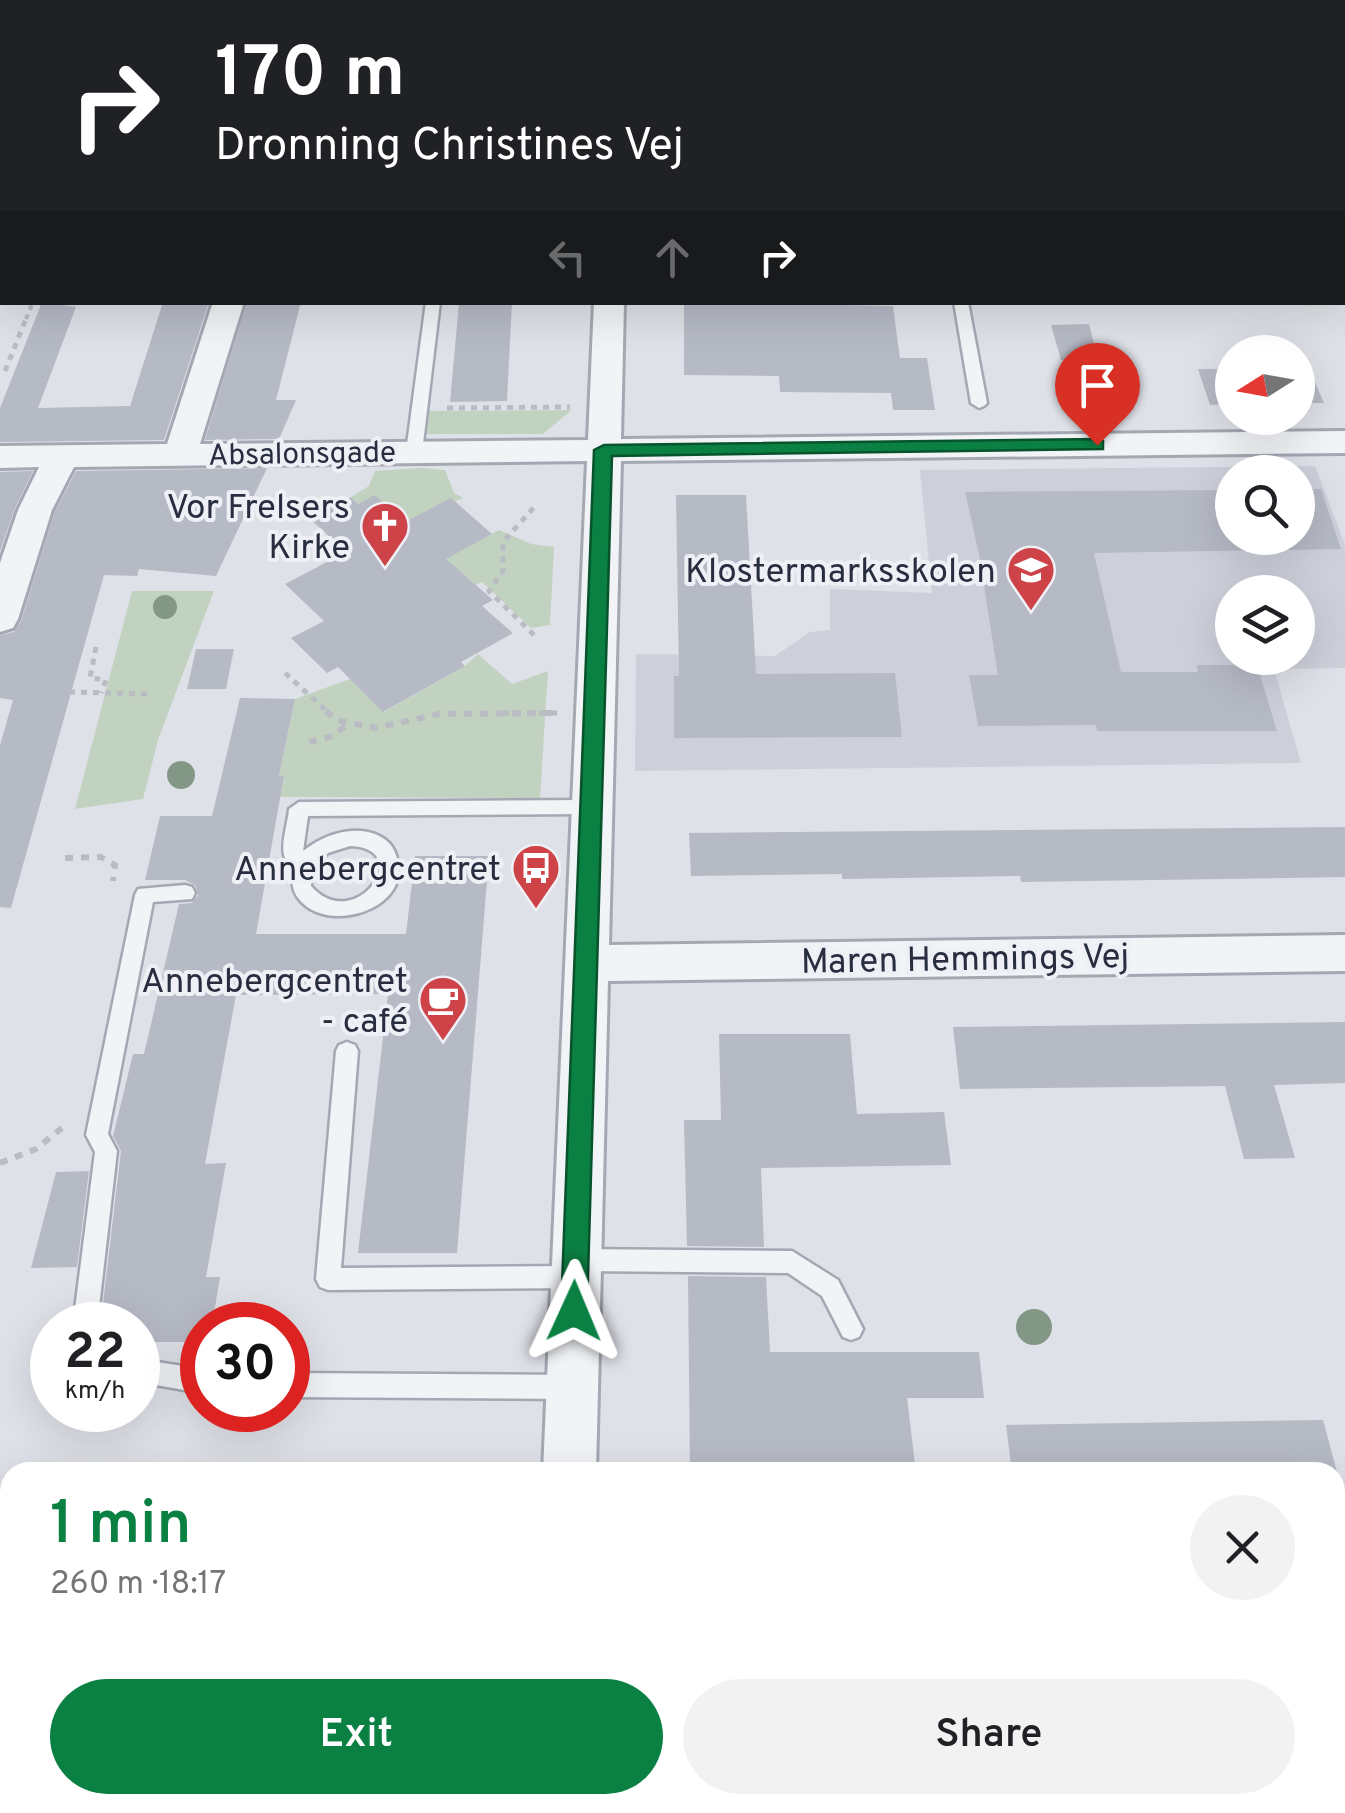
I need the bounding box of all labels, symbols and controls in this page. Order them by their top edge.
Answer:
text: 170 m [215,32,405,121]
icon: right [50,40,180,170]
text: Dronning Christines Vej [215,119,684,176]
icon: left [540,230,595,285]
icon: ahead [645,230,700,285]
icon: right [750,230,805,285]
north arrow [1215,335,1315,435]
map controls [1215,335,1315,675]
pin [1055,343,1140,446]
icon: arrive [1070,358,1125,413]
street label: Absalonsgade [208,435,396,476]
button: search [1215,455,1315,555]
place label: Vor Frelsers Kirke [167,487,350,571]
church icon: Vor Frelsers Kirke [359,500,411,568]
school or university icon: Klostermarksskolen [1005,544,1057,612]
place label: Klostermarksskolen [685,551,996,595]
button: layers [1215,575,1315,675]
bus stop icon: Annebergcentret [510,842,562,910]
place label: Annebergcentret [234,849,501,893]
street label: Maren Hemmings Vej [800,936,1130,986]
place label: Annebergcentret - café [141,961,408,1045]
cafe icon: Annebergcentret - café [417,974,469,1042]
position arrow [522,1259,626,1363]
speed limit sign: 30 [180,1302,310,1432]
text: 22 [64,1323,126,1386]
text: km/h [65,1376,125,1408]
text: 1 min [50,1489,191,1565]
button: close [1190,1495,1295,1600]
text: 260 m · 18:17 [50,1565,226,1605]
button: Exit [50,1679,663,1794]
button: Share [683,1679,1295,1794]

